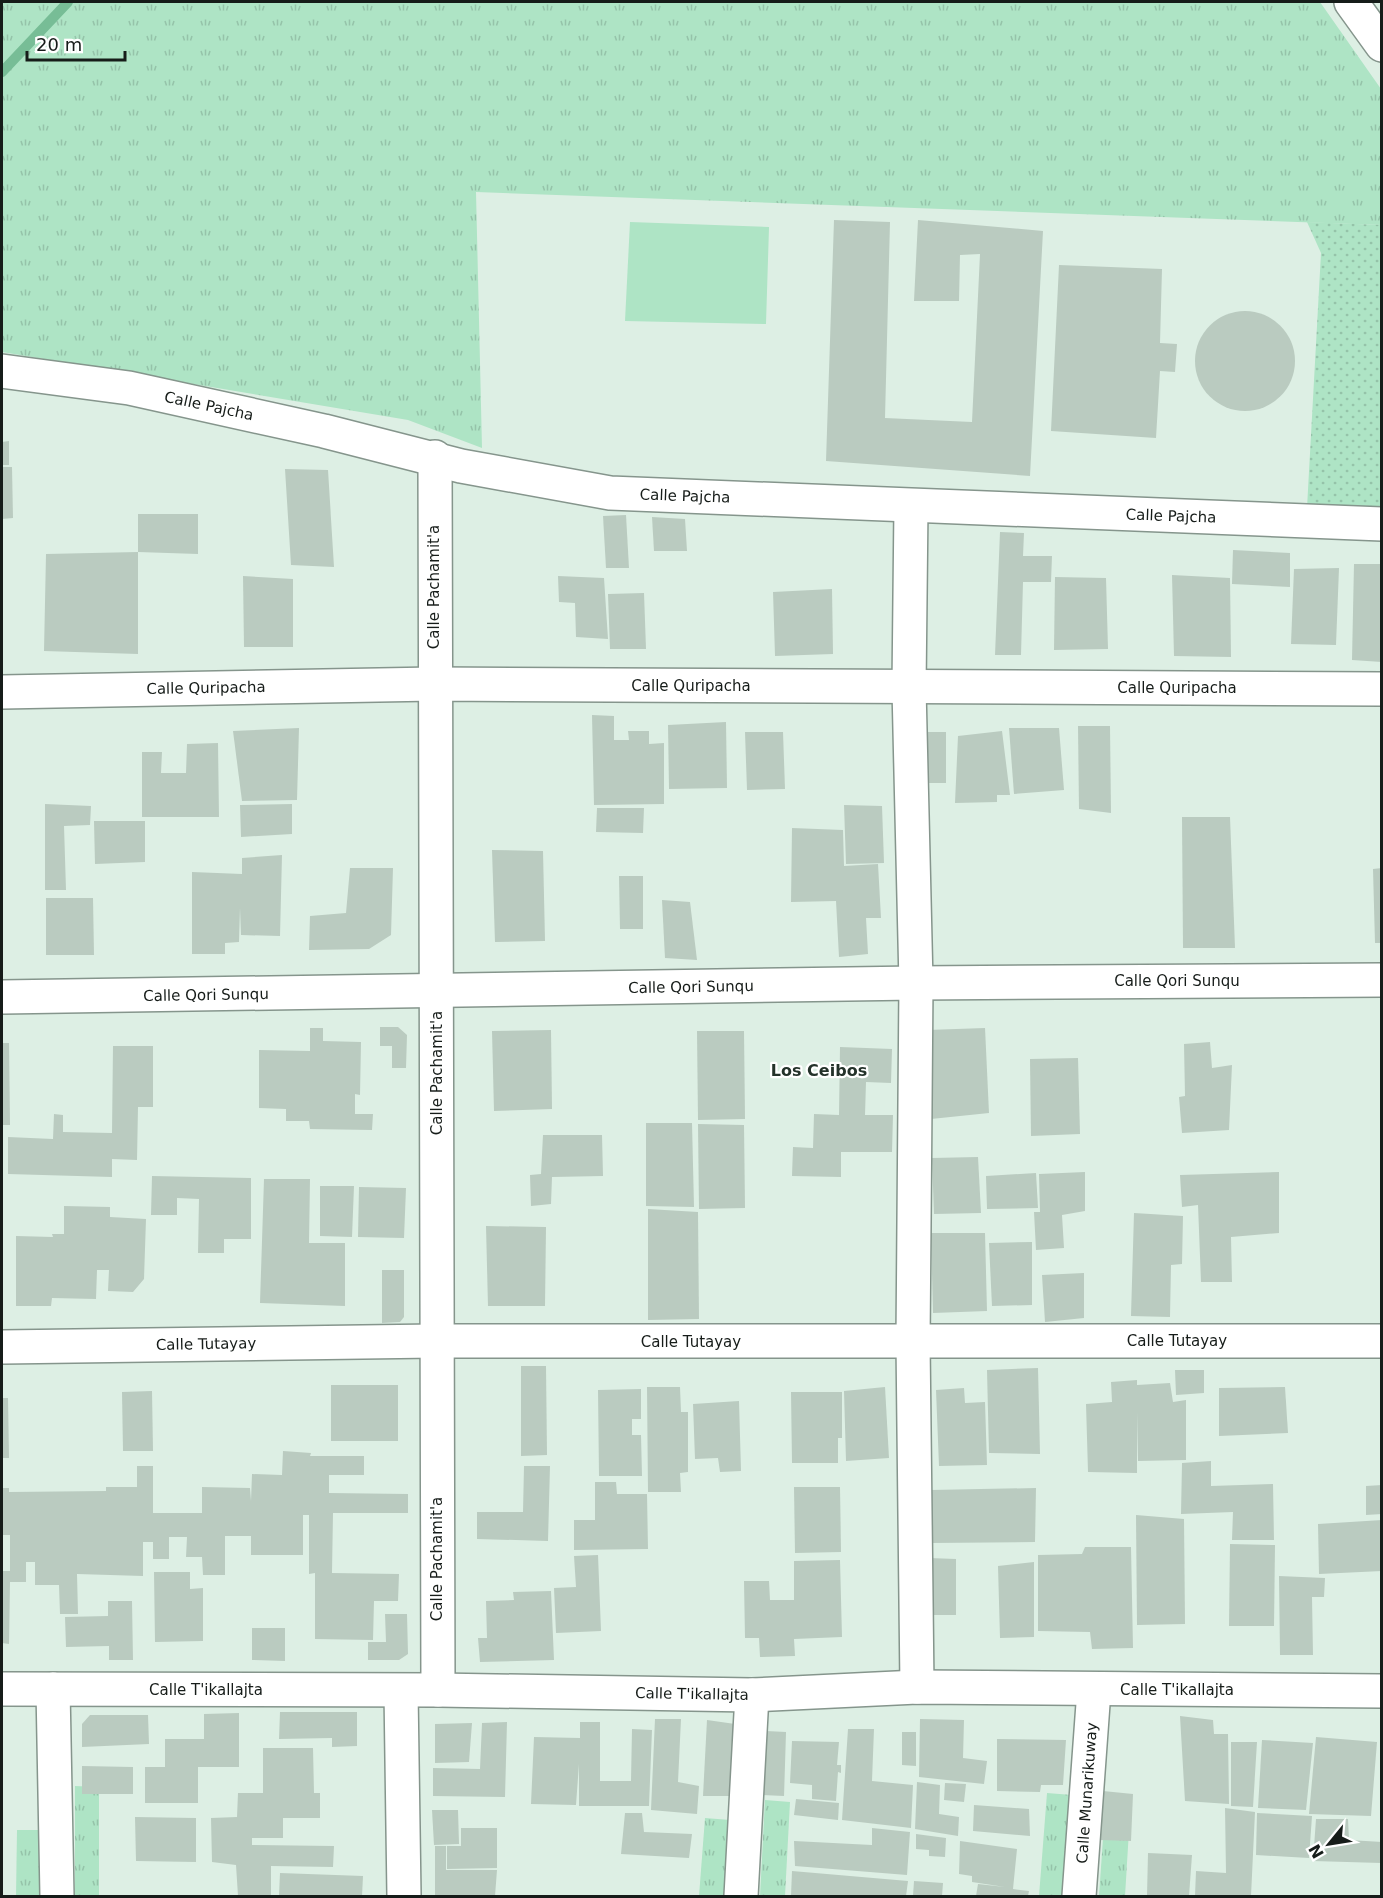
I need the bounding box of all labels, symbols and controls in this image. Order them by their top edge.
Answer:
scale bar [27,24,124,62]
text: 20 m [36,34,82,55]
street label: Calle Pajcha [163,388,255,424]
street label: Calle Pajcha [639,485,731,507]
street label: Calle Pajcha [1125,505,1217,527]
street label: Calle Pachamit'a [425,525,443,649]
street label: Calle Quripacha [631,677,751,695]
street label: Calle Quripacha [146,678,266,698]
street label: Calle Quripacha [1117,679,1237,697]
street label: Calle Qori Sunqu [1114,972,1240,990]
street label: Calle Qori Sunqu [628,977,754,997]
street label: Calle Qori Sunqu [143,985,269,1005]
street label: Calle Pachamit'a [428,1011,446,1135]
district label: Los Ceibos [771,1061,867,1080]
street label: Calle Tutayay [1127,1332,1227,1350]
street label: Calle Tutayay [641,1333,741,1351]
street label: Calle Tutayay [156,1334,256,1354]
street label: Calle Pachamit'a [428,1497,446,1621]
street label: Calle T'ikallajta [149,1681,263,1699]
street label: Calle T'ikallajta [1120,1681,1234,1699]
street label: Calle T'ikallajta [635,1684,749,1704]
street label: Calle Munarikuway [1073,1722,1101,1864]
north arrow [1299,1814,1359,1874]
text: N [1305,1841,1328,1862]

